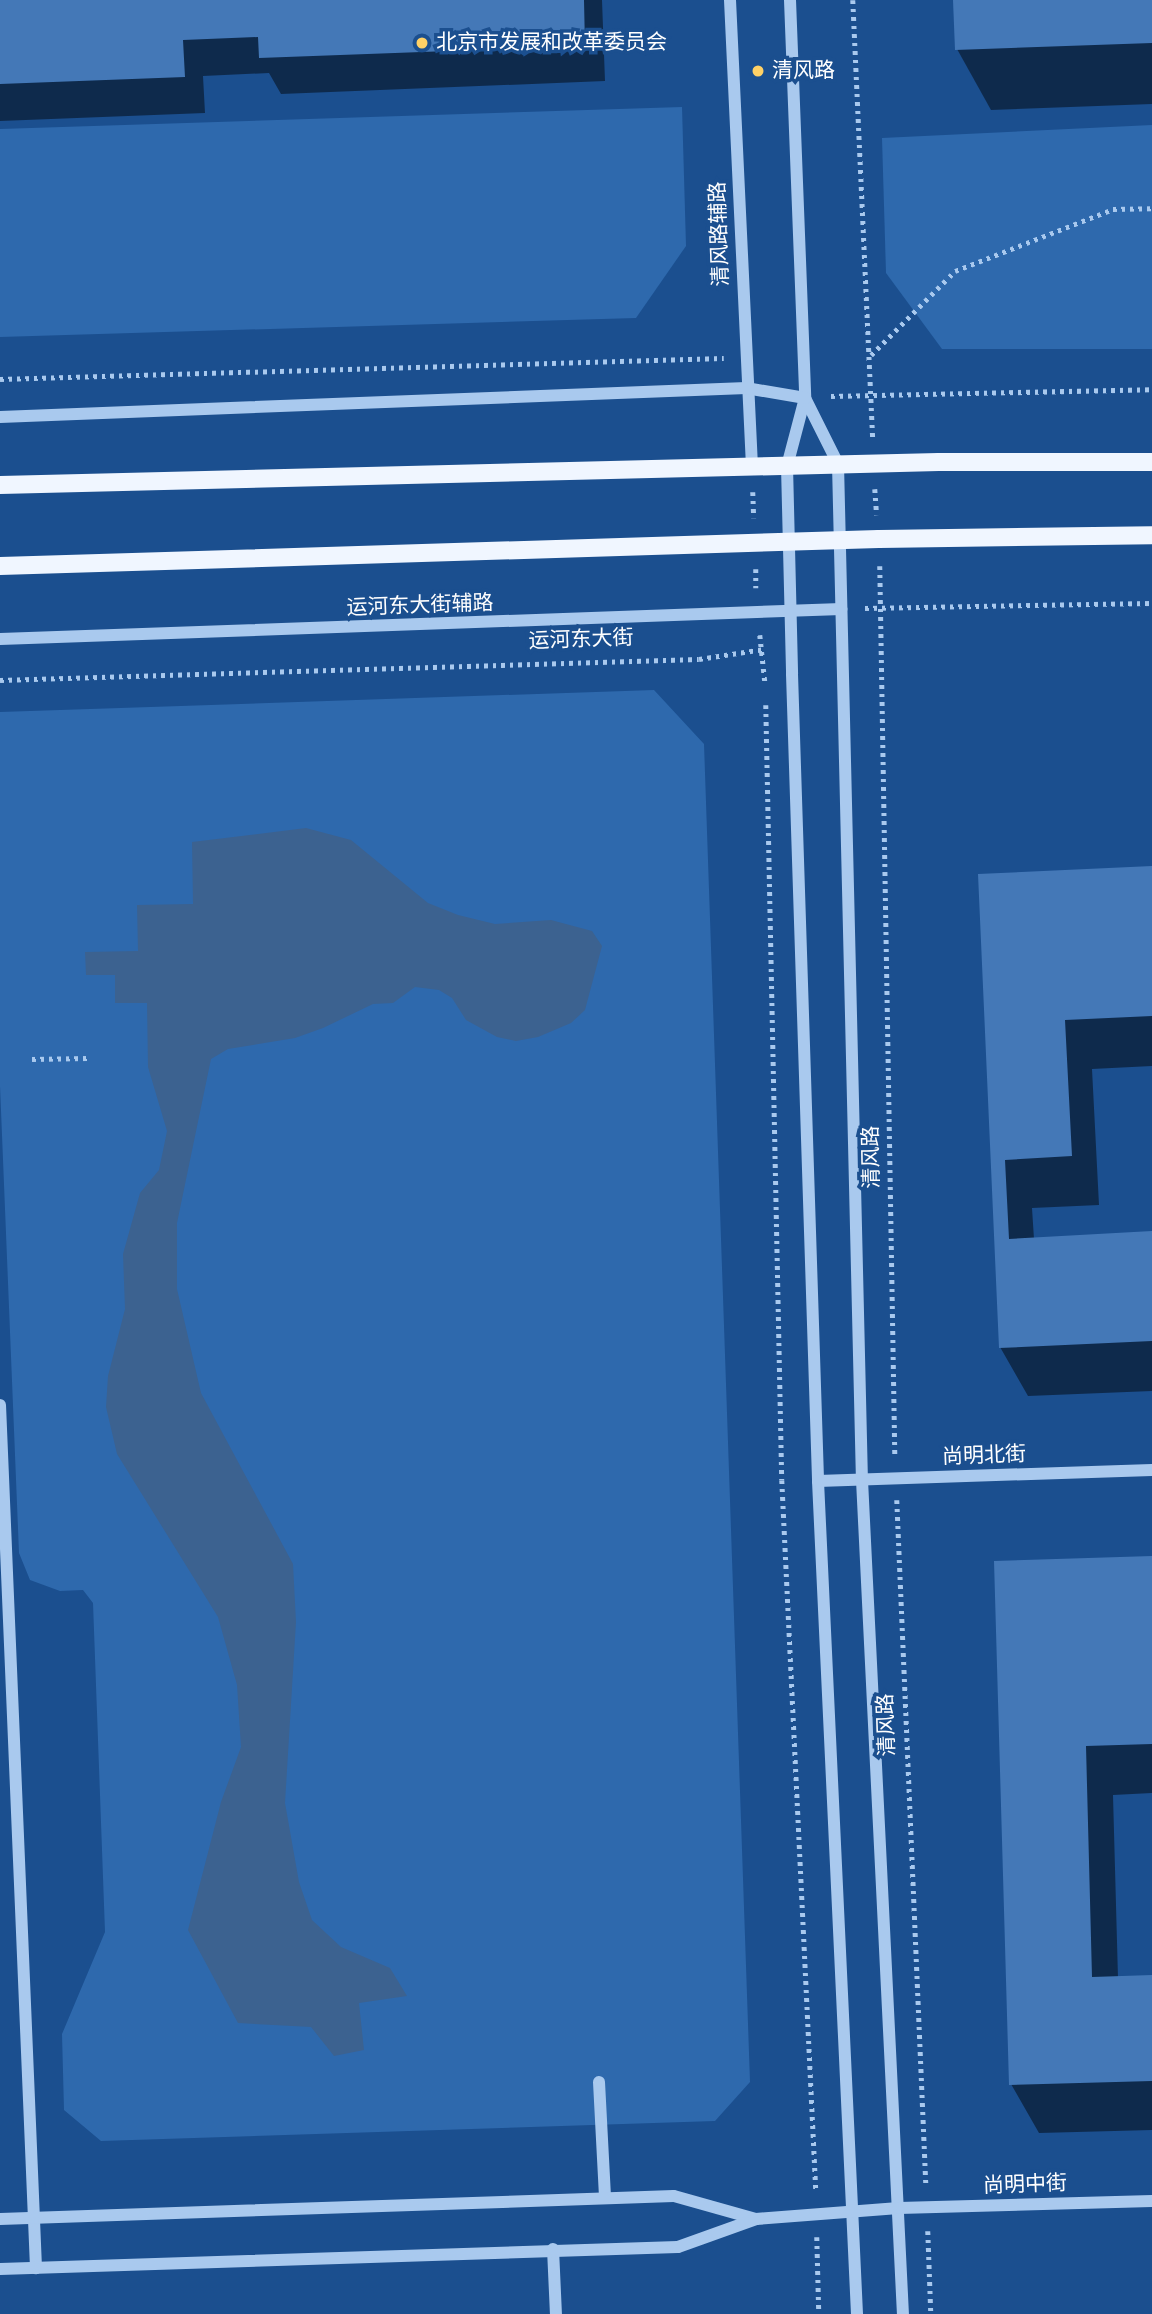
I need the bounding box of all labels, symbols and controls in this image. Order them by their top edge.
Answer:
place label: 北京市发展和改革委员会 [436,30,667,56]
marker: 北京市发展和改革委员会 [414,35,430,51]
place label: 清风路 [772,58,835,84]
marker: 清风路 [750,63,766,79]
street label: 清风路辅路 [706,181,734,287]
street label: 运河东大街辅路 [346,591,494,621]
street label: 运河东大街 [528,626,634,654]
street label: 清风路 [859,1125,885,1189]
street label: 尚明北街 [942,1442,1026,1470]
street label: 清风路 [873,1693,901,1757]
street label: 尚明中街 [983,2171,1067,2199]

